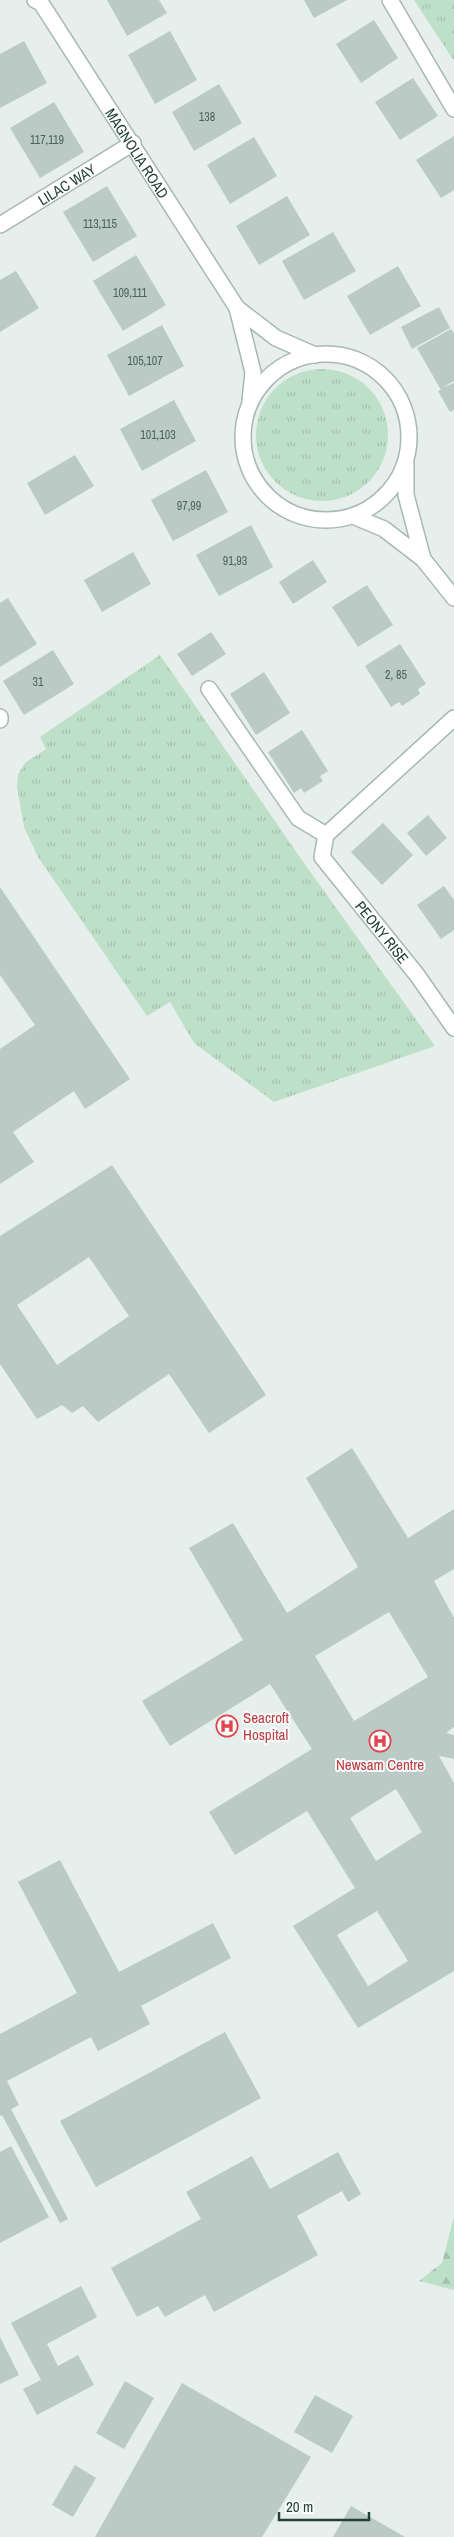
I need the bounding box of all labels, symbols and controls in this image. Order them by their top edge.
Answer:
street label: MAGNOLIA ROAD [101,104,174,202]
house number: 138 [199,109,215,125]
house number: 117,119 [30,132,64,148]
street label: LILAC WAY [33,158,100,210]
house number: 113,115 [83,216,118,232]
house number: 109,111 [113,285,148,301]
house number: 105,107 [127,353,163,369]
house number: 101,103 [140,427,176,443]
house number: 97,99 [177,498,201,514]
house number: 91,93 [223,553,247,569]
house number: 2, 85 [385,667,407,683]
house number: 31 [33,674,44,690]
street label: PEONY RISE [351,896,414,968]
place label: Seacroft Hospital [243,1707,289,1745]
hospital icon: Seacroft Hospital [215,1714,239,1738]
hospital icon: Newsam Centre [368,1729,392,1753]
place label: Newsam Centre [336,1754,424,1775]
scale bar [279,2490,369,2522]
text: 20 m [286,2496,313,2517]

